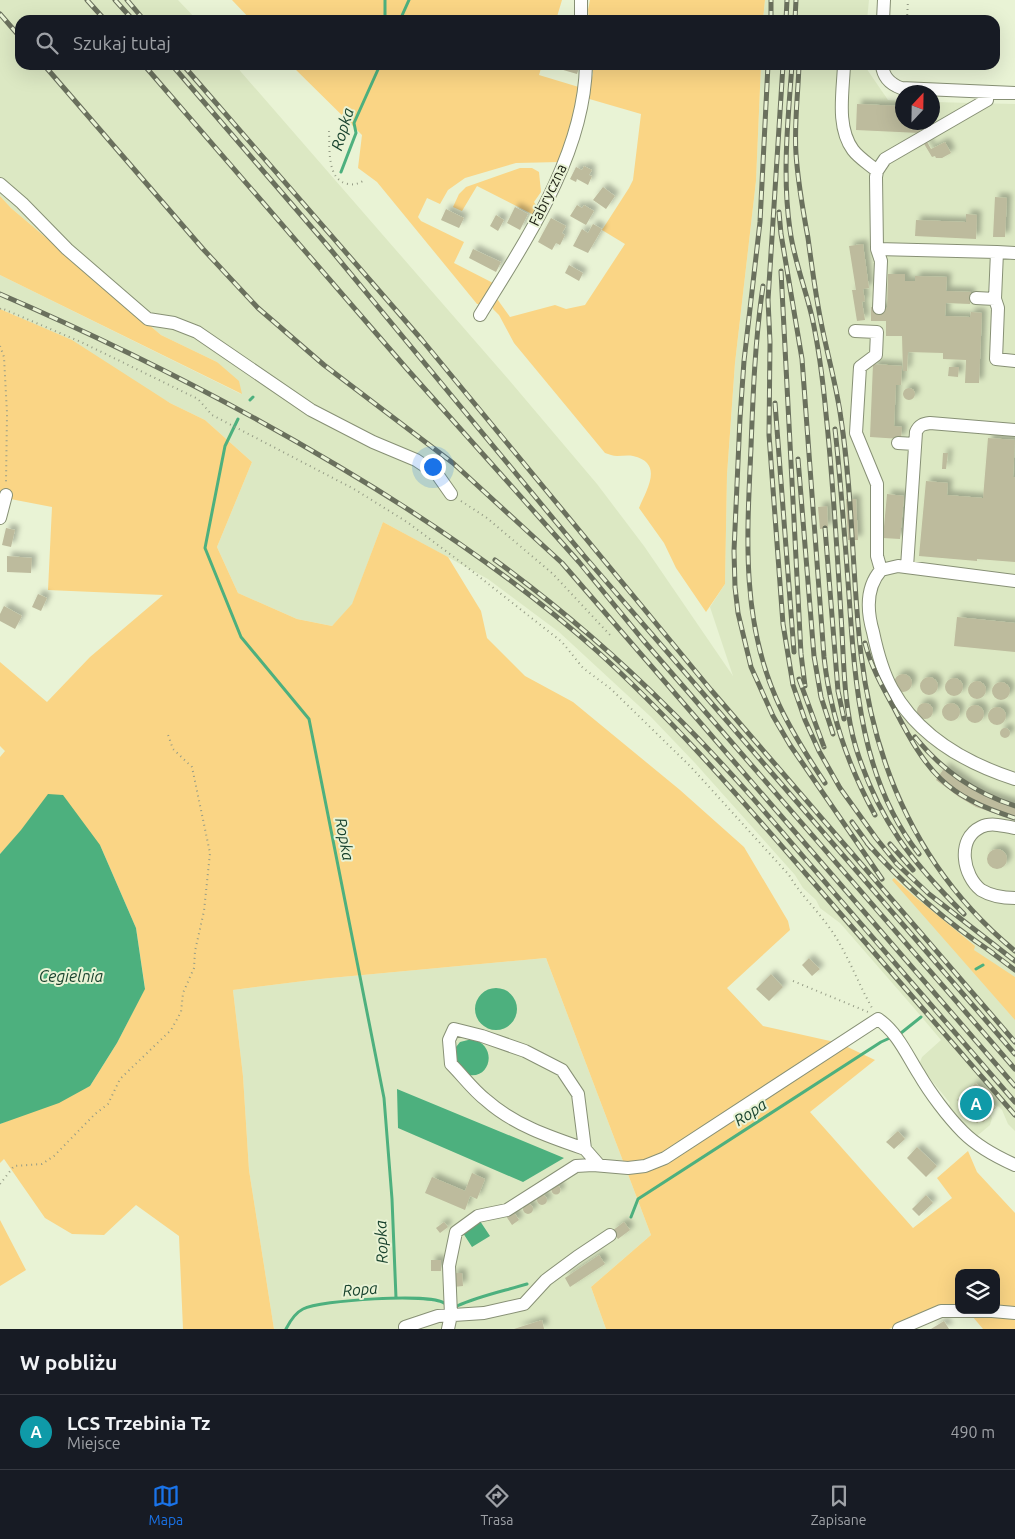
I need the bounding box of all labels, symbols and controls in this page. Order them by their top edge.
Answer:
search box [15,15,1000,70]
icon: search [33,29,61,57]
text: Szukaj tutaj [73,32,171,54]
north arrow [895,85,940,130]
water label: Ropka [327,105,357,152]
street label: Fabryczna [525,161,570,229]
your location [420,454,446,480]
water label: Ropka [332,816,358,862]
water label: Cegielnia [39,967,104,985]
pin: A [960,1085,992,1123]
water label: Ropa [730,1095,770,1129]
water label: Ropka [371,1220,391,1264]
map controls [955,1269,1000,1314]
button: layers [955,1269,1000,1314]
water label: Ropa [342,1278,379,1300]
text: W pobliżu [20,1350,117,1374]
text: LCS Trzebinia Tz [67,1412,210,1434]
text: A [30,1423,42,1441]
text: 490 m [950,1423,995,1441]
text: Miejsce [67,1434,121,1452]
tab: Mapa [149,1482,183,1528]
tab: Trasa [480,1482,514,1528]
tab: Zapisane [811,1482,866,1528]

